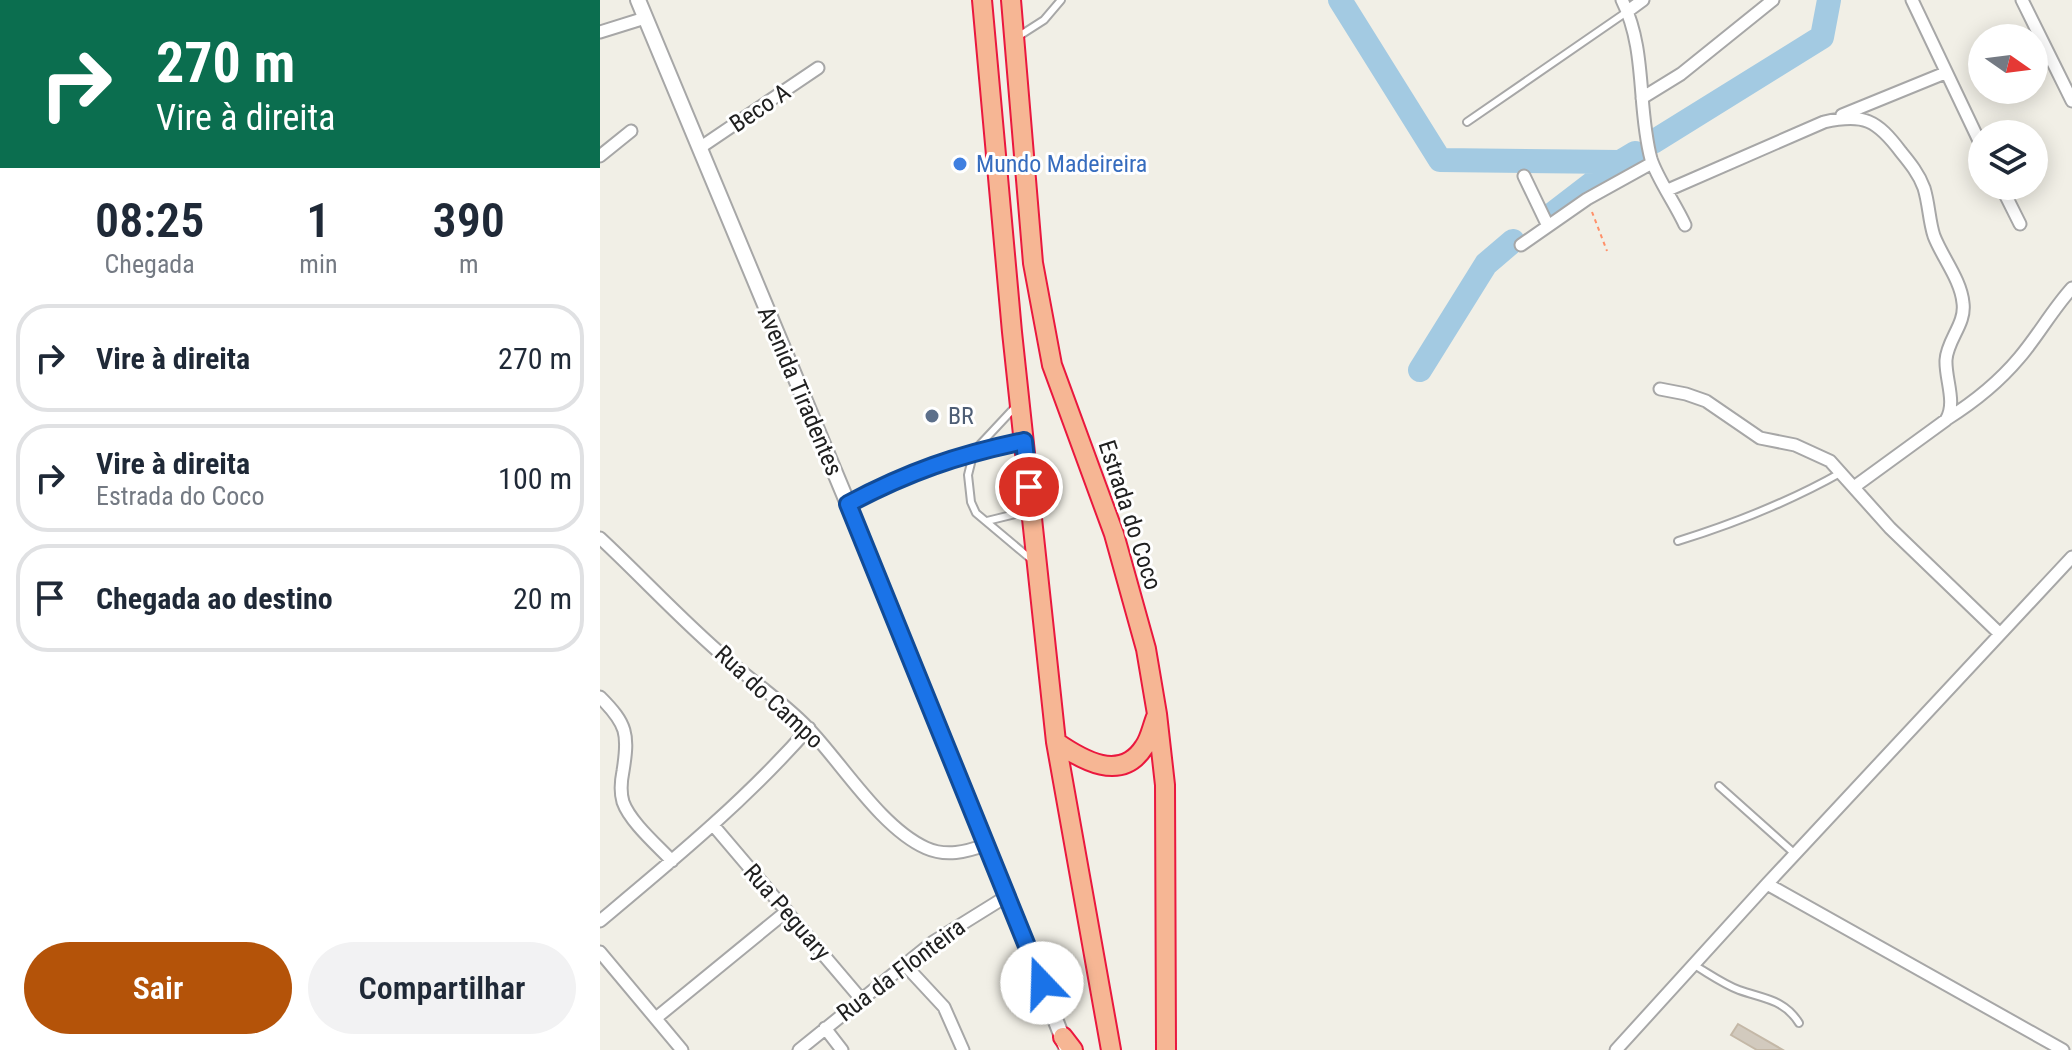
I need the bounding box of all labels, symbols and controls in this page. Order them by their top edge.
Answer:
north arrow [1968,24,2048,104]
map controls [1968,24,2048,200]
text: 270 m [156,30,295,96]
icon: right [24,32,128,136]
street label: Beco A [724,78,796,138]
text: Vire à direita [156,97,336,139]
button: layers [1968,120,2048,200]
place label: Mundo Madeireira [976,150,1147,178]
marker: Mundo Madeireira [951,155,969,173]
text: 08:25 [95,192,204,249]
text: 1 [306,192,330,249]
text: 390 [433,192,505,249]
text: Chegada [105,249,195,279]
text: min [299,249,337,279]
text: m [459,249,479,279]
street label: Avenida Tiradentes [752,302,848,480]
icon: right [28,336,72,380]
text: Vire à direita [96,341,250,376]
text: 270 m [498,341,572,376]
place label: BR [948,402,974,430]
marker: BR [923,407,941,425]
street label: Estrada do Coco [1093,437,1167,593]
text: Vire à direita [96,446,250,481]
pin [995,453,1063,521]
icon: right [28,456,72,500]
text: 100 m [498,461,572,496]
icon: arrive [1007,465,1051,509]
text: Estrada do Coco [96,481,264,511]
icon: arrive [28,576,72,620]
text: Chegada ao destino [96,581,333,616]
text: 20 m [513,581,572,616]
street label: Rua do Campo [709,640,829,754]
street label: Rua Peguary [738,858,836,966]
street label: Rua da Flonteira [831,913,971,1027]
position arrow [1000,941,1084,1025]
button: Sair [24,942,292,1034]
button: Compartilhar [308,942,576,1034]

